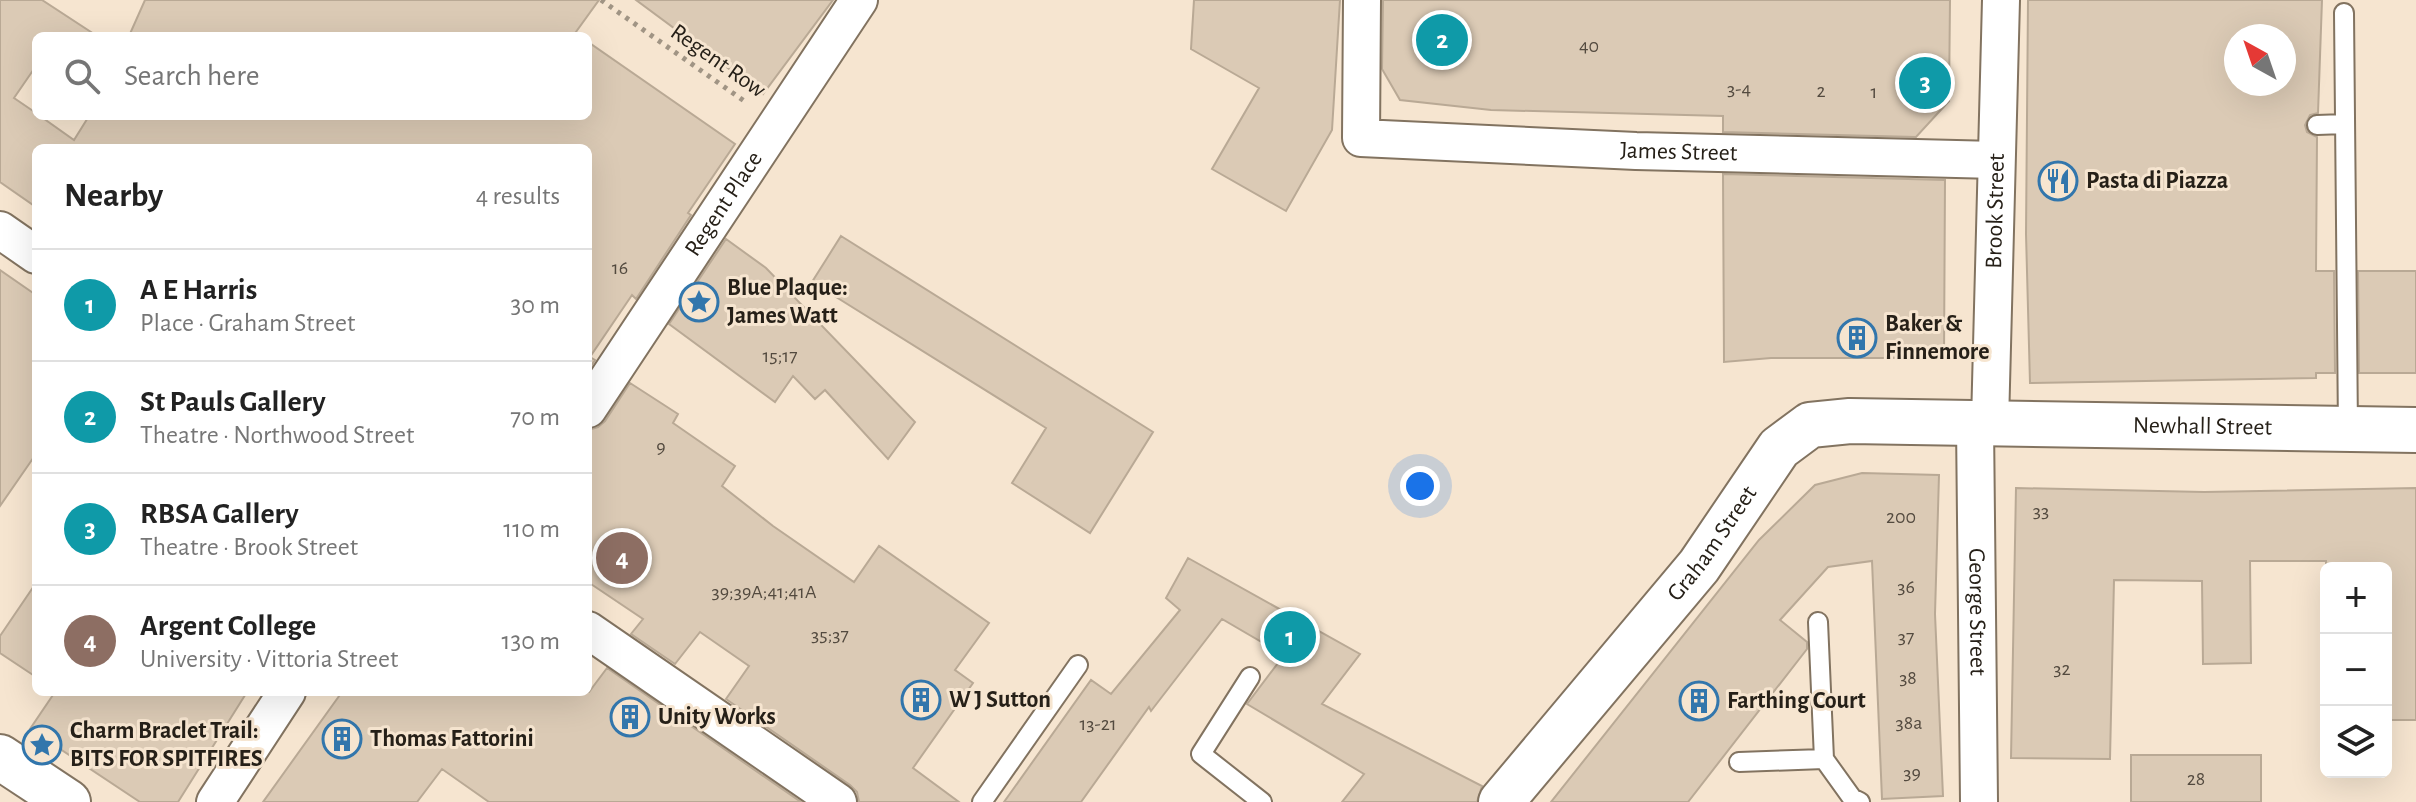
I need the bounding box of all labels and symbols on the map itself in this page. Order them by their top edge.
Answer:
pin: 2 [1416,10,1468,70]
street label: Regent Row [666,20,770,102]
north arrow [2224,24,2296,96]
house number: 40 [1579,36,1599,56]
pin: 3 [1899,53,1951,113]
house number: 3-4 [1727,79,1751,99]
house number: 2 [1816,81,1826,101]
house number: 1 [1871,82,1877,102]
street label: James Street [1619,138,1738,166]
street label: Regent Place [681,147,767,261]
street label: Brook Street [1982,153,2009,269]
restaurant icon: Pasta di Piazza [2037,160,2079,202]
place label: Pasta di Piazza [2086,169,2228,193]
house number: 16 [612,258,628,278]
place label: Blue Plaque: James Watt [727,276,848,328]
place icon: Blue Plaque: James Watt [678,281,720,323]
place label: Baker & Finnemore [1885,312,1990,364]
building icon: Baker & Finnemore [1836,317,1878,359]
house number: 15;17 [762,346,798,366]
street label: Newhall Street [2133,414,2273,440]
house number: 9 [656,437,666,457]
your location [1400,466,1440,506]
street label: Graham Street [1663,481,1762,606]
house number: 33 [2033,501,2049,521]
house number: 200 [1886,507,1916,527]
pin: 4 [596,528,648,588]
street label: George Street [1964,548,1990,676]
house number: 36 [1897,577,1915,597]
house number: 39;39A;41;41A [711,582,817,602]
pin: 1 [1264,607,1316,667]
house number: 35;37 [811,625,849,645]
house number: 37 [1898,627,1914,647]
house number: 32 [2053,659,2071,679]
house number: 38 [1899,668,1917,688]
building icon: W J Sutton [900,679,942,721]
building icon: Farthing Court [1678,680,1720,722]
place label: W J Sutton [949,688,1051,712]
place label: Farthing Court [1727,689,1866,713]
building icon: Unity Works [609,696,651,738]
place label: Unity Works [658,705,776,729]
house number: 38a [1896,713,1922,733]
house number: 13-21 [1079,714,1117,734]
building icon: Thomas Fattorini [321,718,363,760]
place label: Charm Braclet Trail: BITS FOR SPITFIRES [70,719,263,771]
place icon: Charm Braclet Trail: BITS FOR SPITFIRES [21,724,63,766]
place label: Thomas Fattorini [370,727,534,751]
house number: 39 [1903,763,1921,783]
house number: 28 [2187,769,2205,789]

